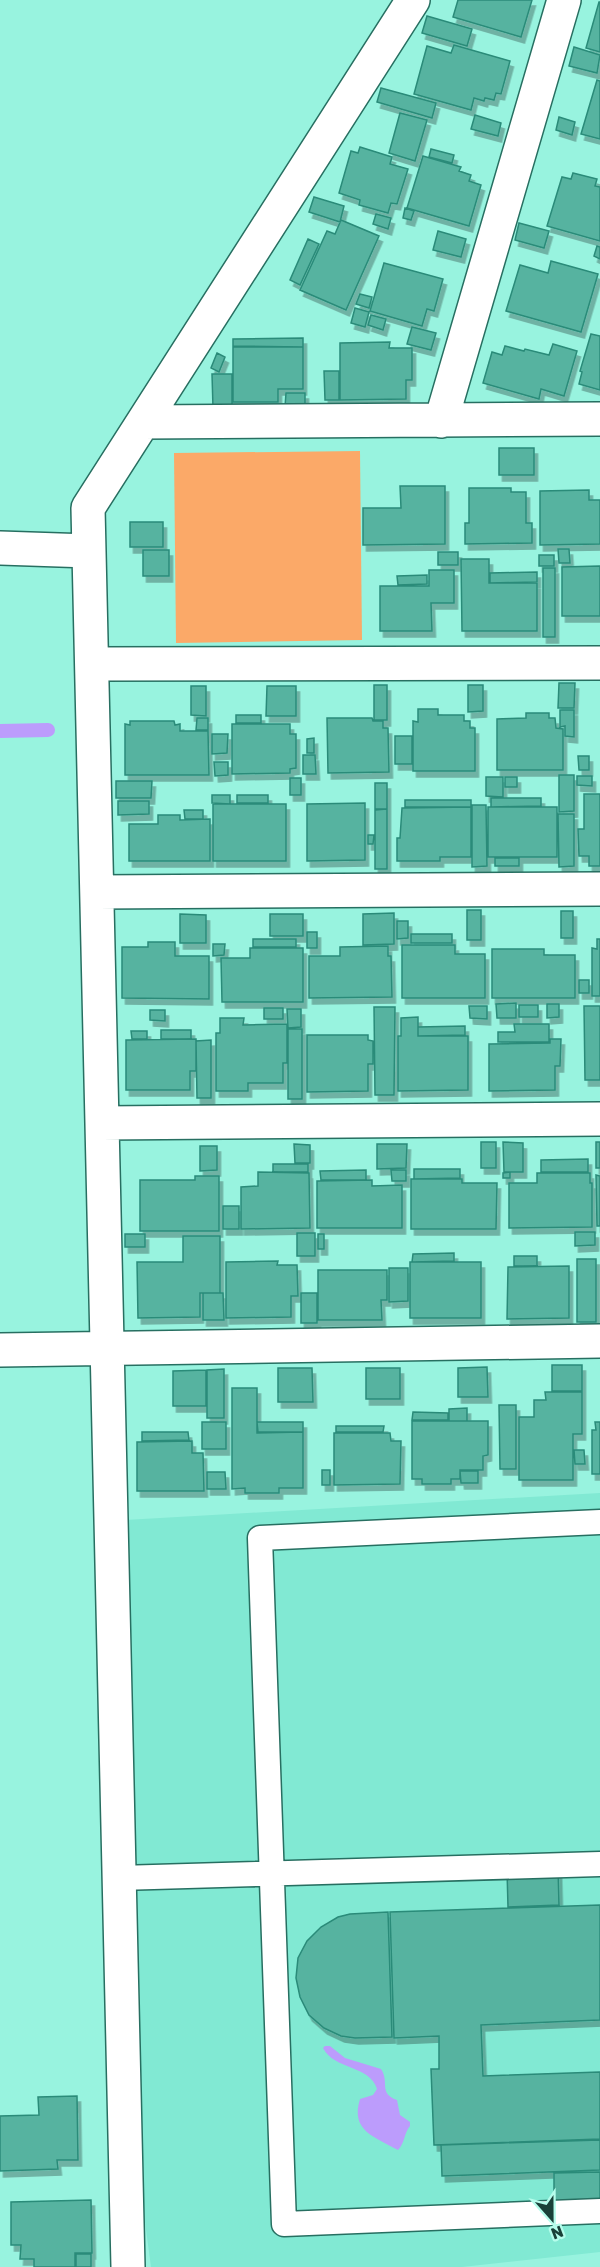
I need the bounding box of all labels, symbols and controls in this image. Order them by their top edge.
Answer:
north arrow [522,2189,582,2249]
text: N [548,2222,566,2243]

